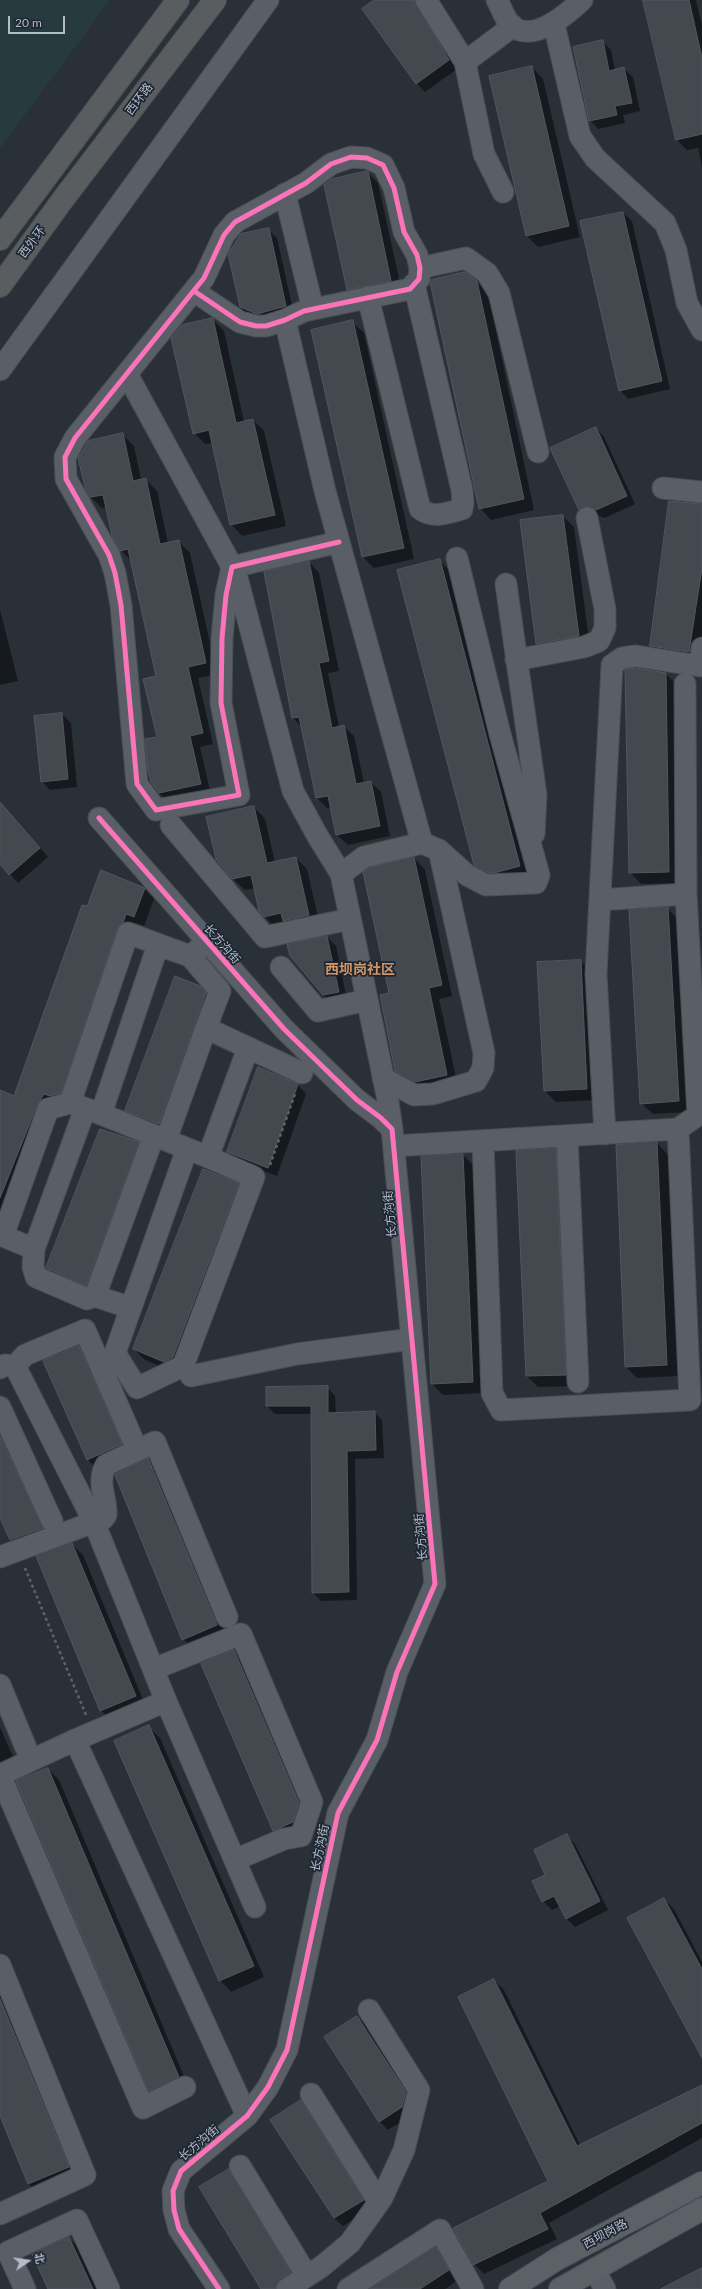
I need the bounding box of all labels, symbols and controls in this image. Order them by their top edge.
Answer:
scale bar [10,8,67,34]
text: 20 m [15,15,42,30]
street label: 西环路 [122,80,156,118]
street label: 西外环 [16,223,48,261]
street label: 长方沟街 [201,921,243,967]
district label: 西坝岗社区 [325,961,395,977]
street label: 长方沟街 [381,1189,399,1239]
street label: 长方沟街 [412,1512,430,1562]
street label: 长方沟街 [308,1823,332,1873]
street label: 长方沟街 [176,2122,222,2164]
street label: 西坝岗路 [580,2216,630,2252]
north arrow [8,2241,48,2281]
text: 北 [33,2251,48,2265]

